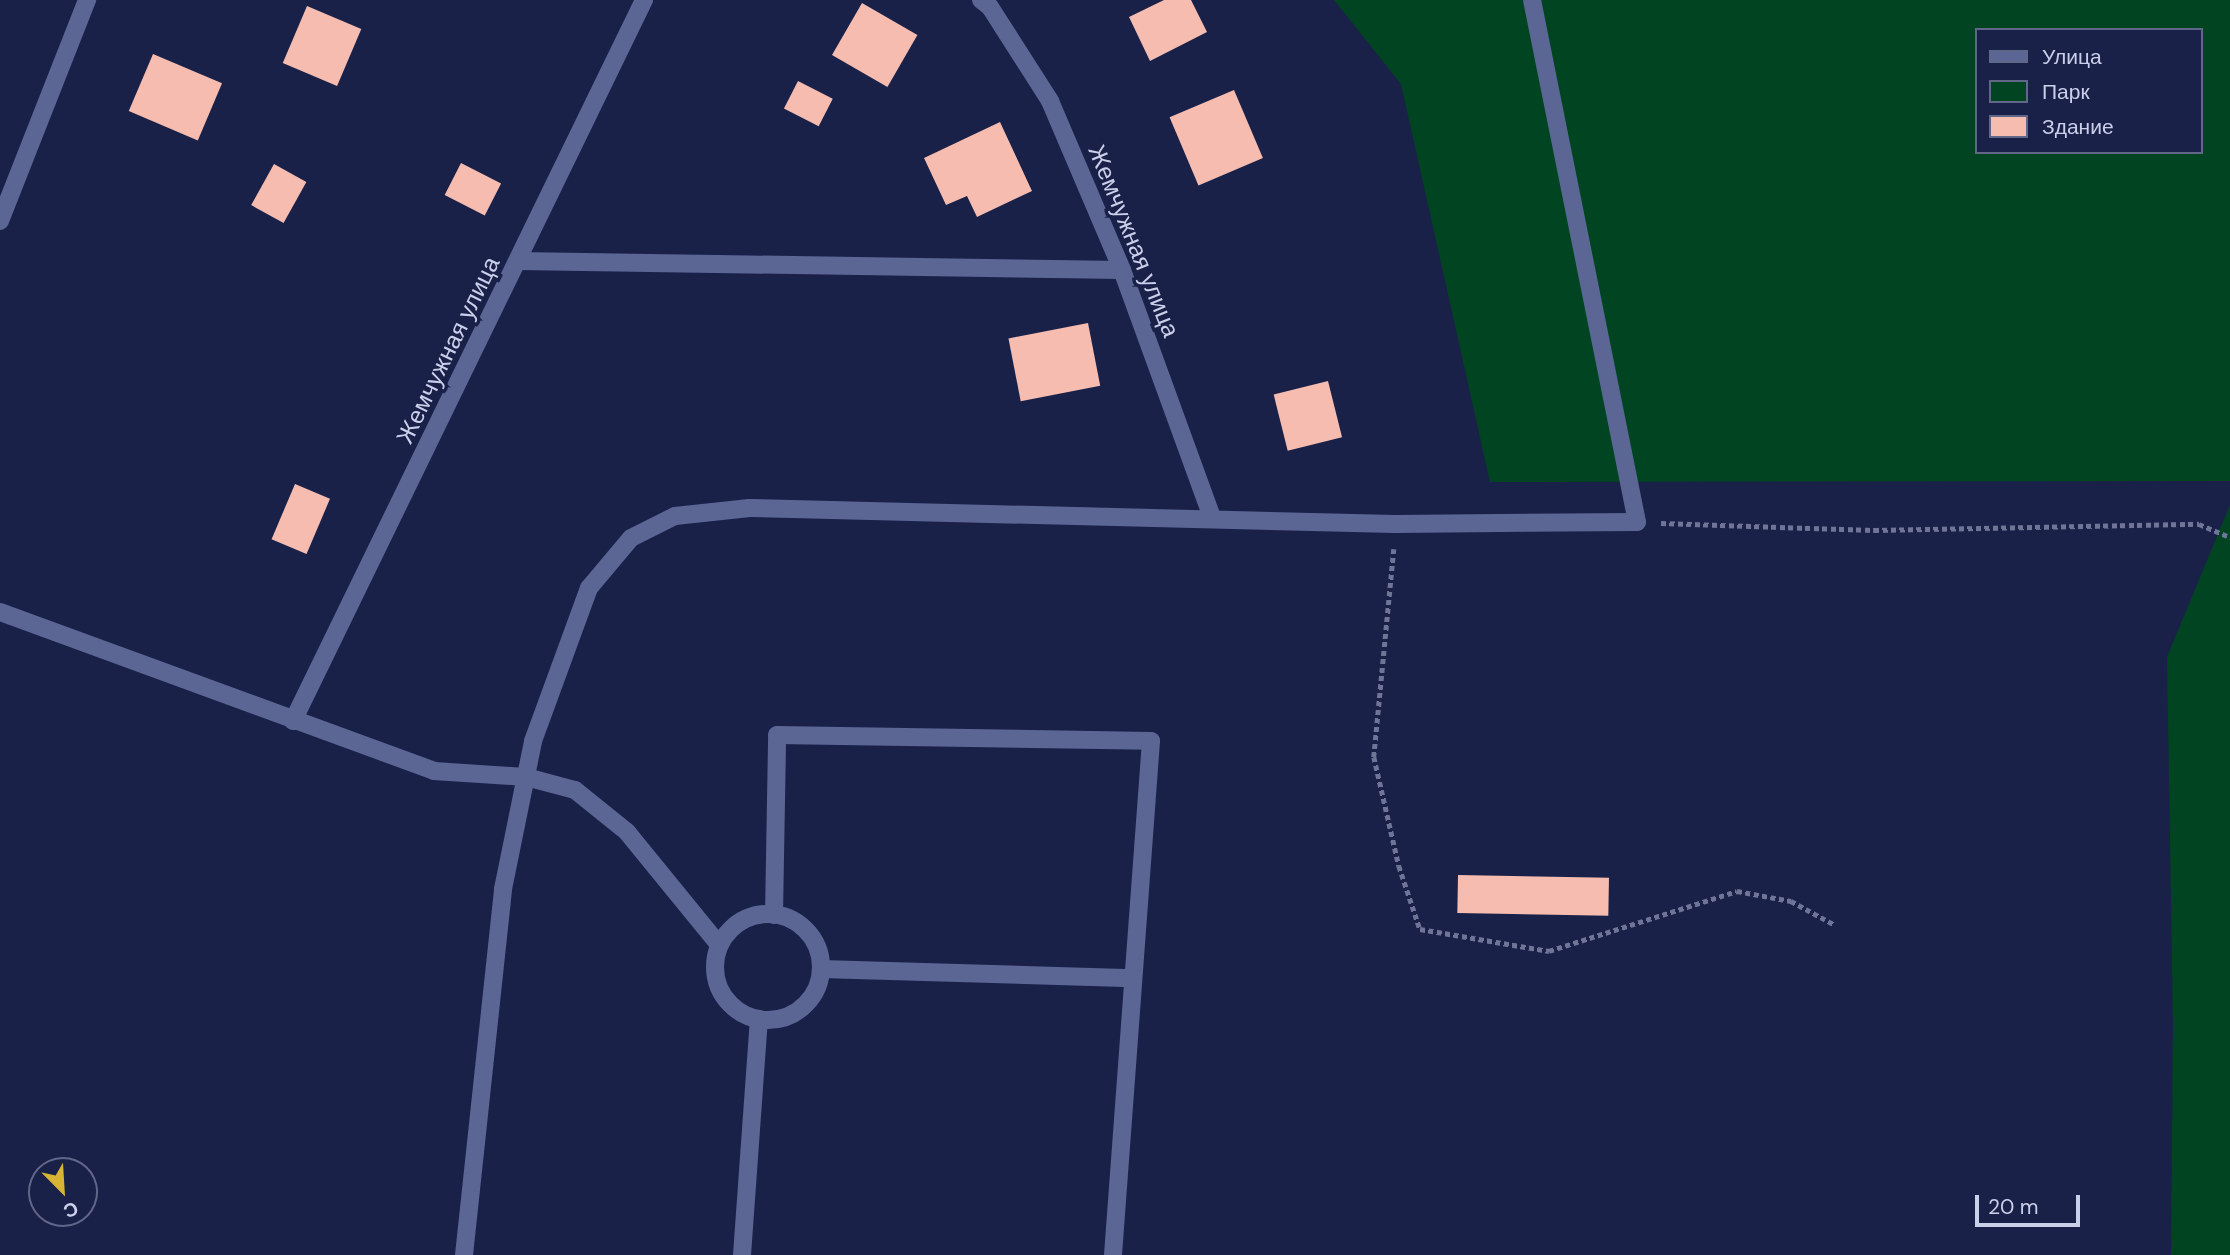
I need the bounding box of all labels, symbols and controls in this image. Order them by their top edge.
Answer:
legend [1974,28,2202,154]
text: Улица [2042,43,2102,71]
text: Парк [2042,78,2090,106]
text: Здание [2042,113,2114,141]
street label: Жемчужная улица [1082,141,1186,341]
street label: Жемчужная улица [390,252,506,448]
north arrow [28,1157,98,1227]
scale bar [1978,1182,2083,1226]
text: 20 m [1988,1193,2039,1221]
text: С [60,1196,82,1224]

